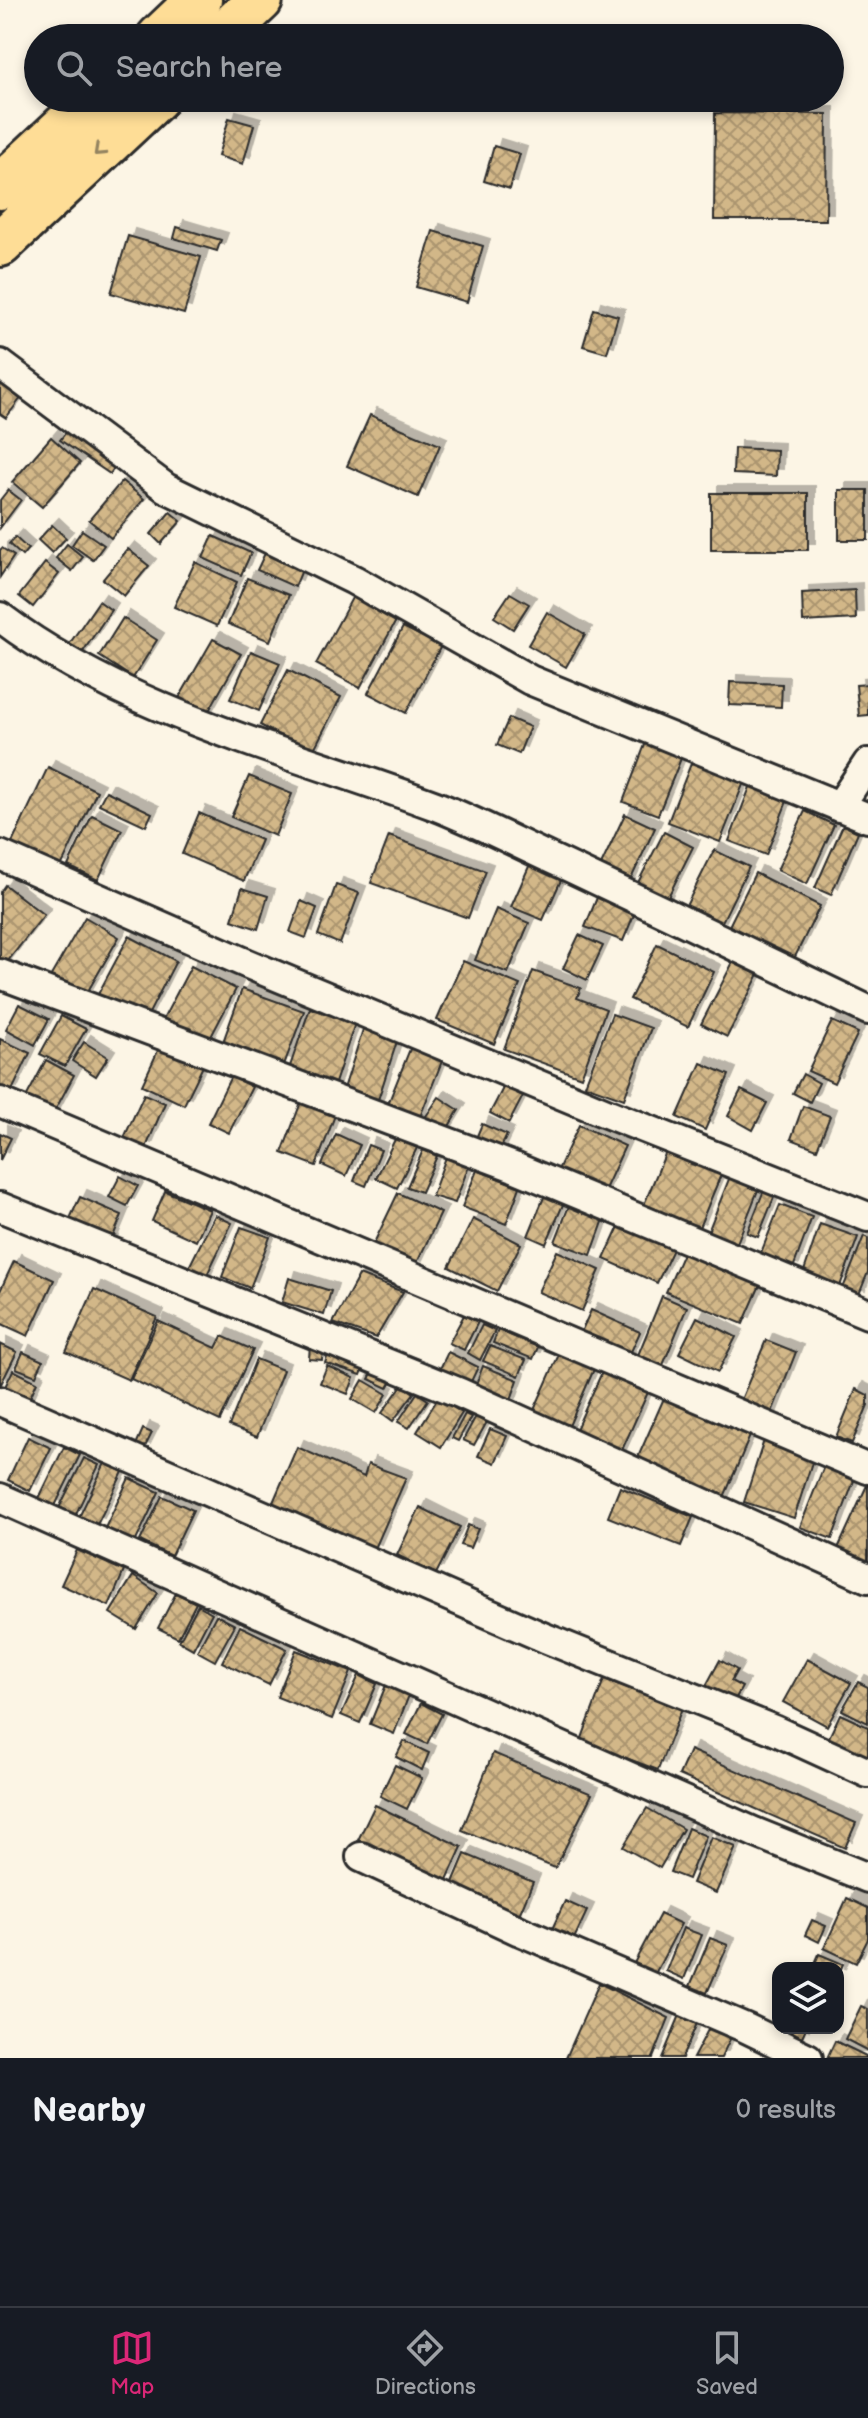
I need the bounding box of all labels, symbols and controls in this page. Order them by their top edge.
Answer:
search box [24,24,844,112]
icon: search [52,46,96,90]
text: Search here [116,50,282,86]
one-way arrow [94,142,108,157]
map controls [772,1962,844,2034]
button: layers [772,1962,844,2034]
text: Nearby [32,2090,146,2131]
text: 0 results [736,2095,836,2126]
tab: Map [110,2326,154,2401]
tab: Directions [375,2326,476,2401]
tab: Saved [696,2326,758,2401]

